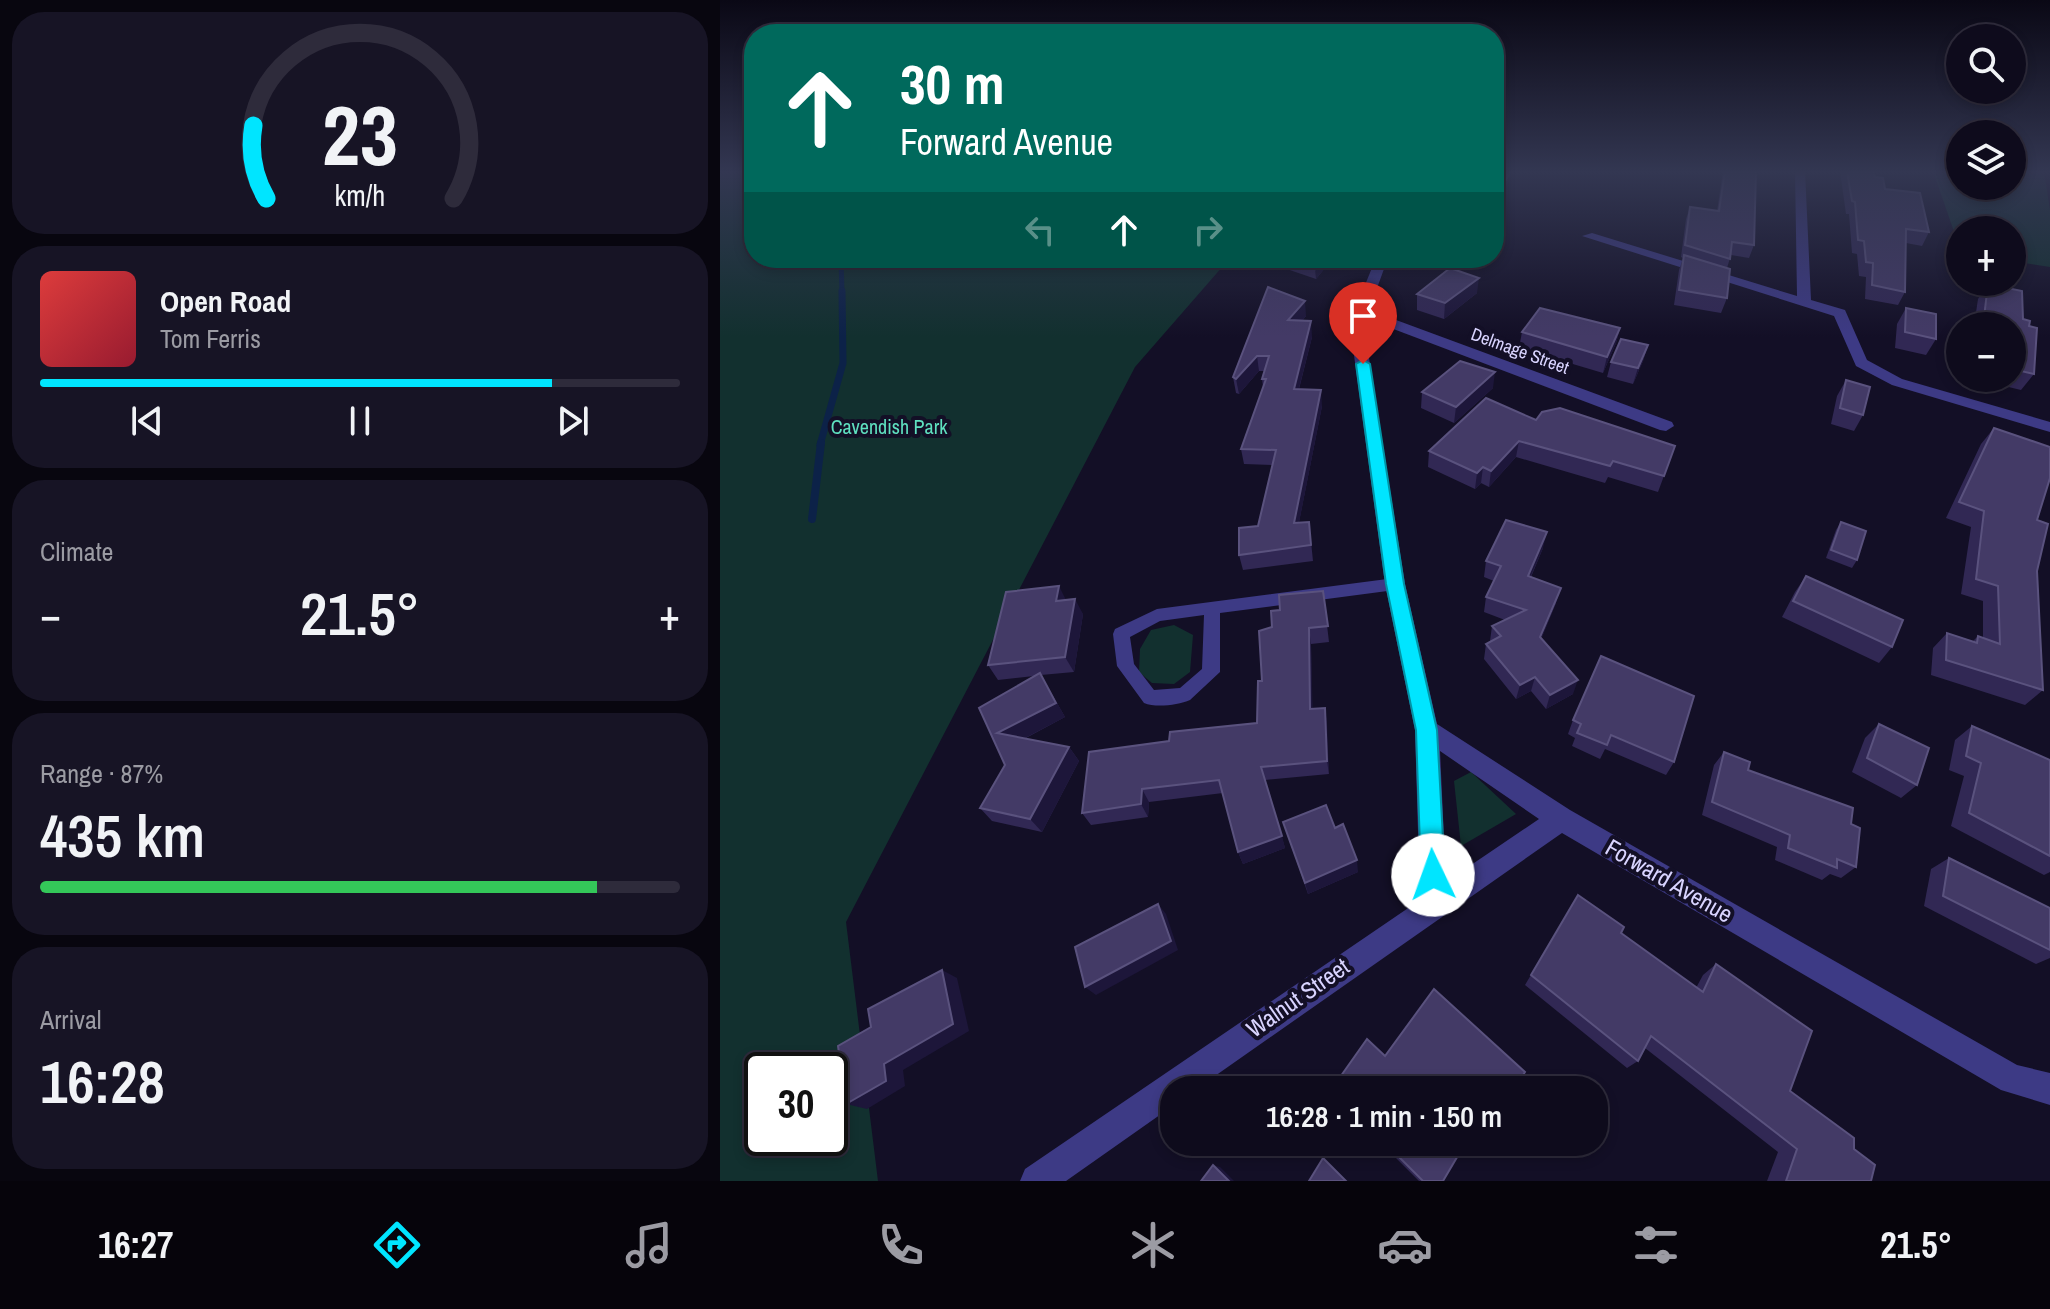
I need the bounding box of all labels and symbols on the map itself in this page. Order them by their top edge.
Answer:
pin [1329,282,1397,364]
street label: Delmage Street [1468,321,1573,380]
park label: Cavendish Park [831,413,948,440]
street label: Forward Avenue [1600,831,1739,929]
position arrow [1391,833,1475,917]
street label: Walnut Street [1240,950,1356,1044]
speed limit sign: 30 [744,1052,848,1156]

